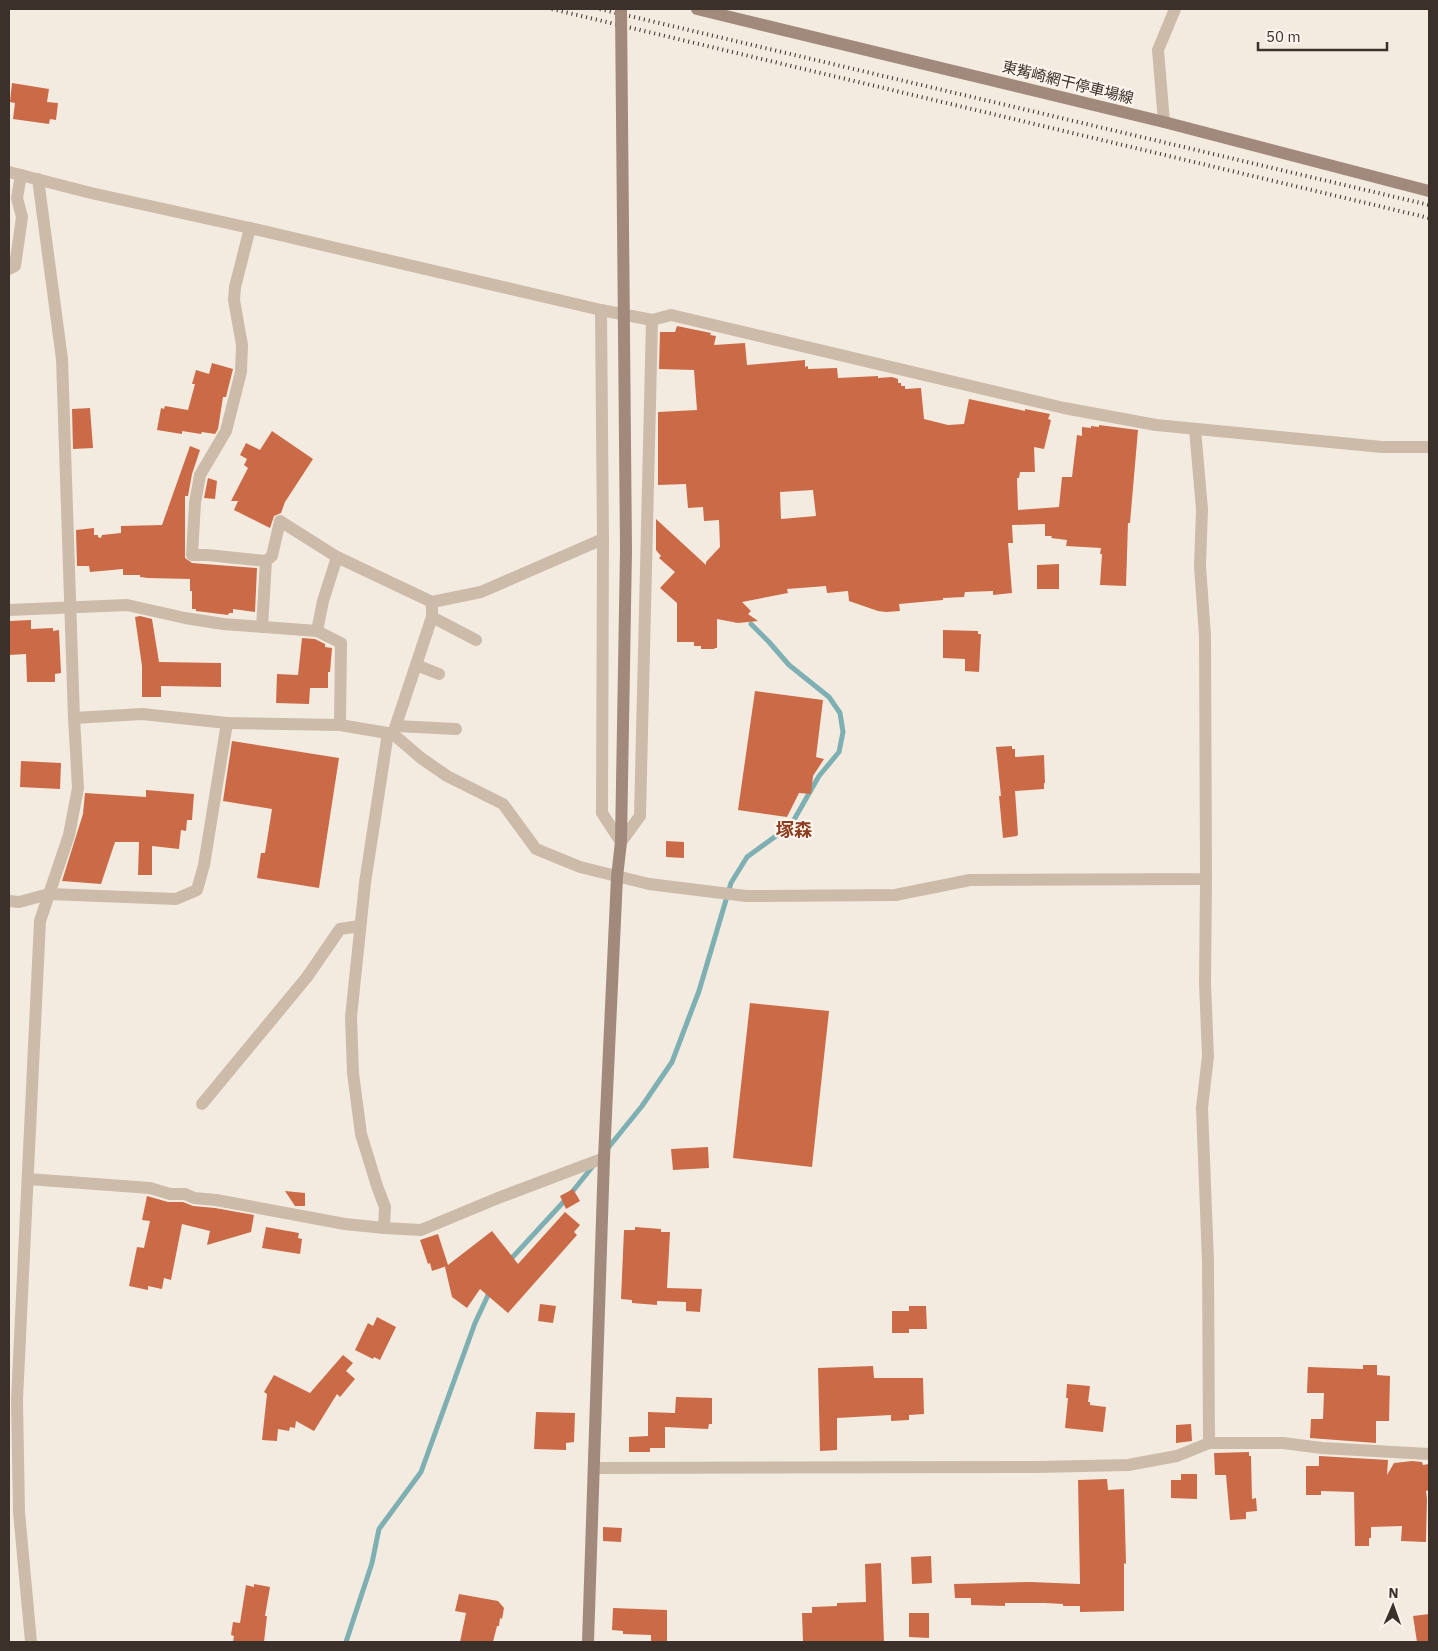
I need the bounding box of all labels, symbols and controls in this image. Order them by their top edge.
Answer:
scale bar [1258,20,1387,52]
text: 50 m [1266,27,1301,46]
street label: 東觜崎網干停車場線 [1000,56,1136,108]
district label: 塚森 [776,818,812,841]
north arrow [1368,1581,1418,1631]
text: N [1388,1584,1399,1602]

